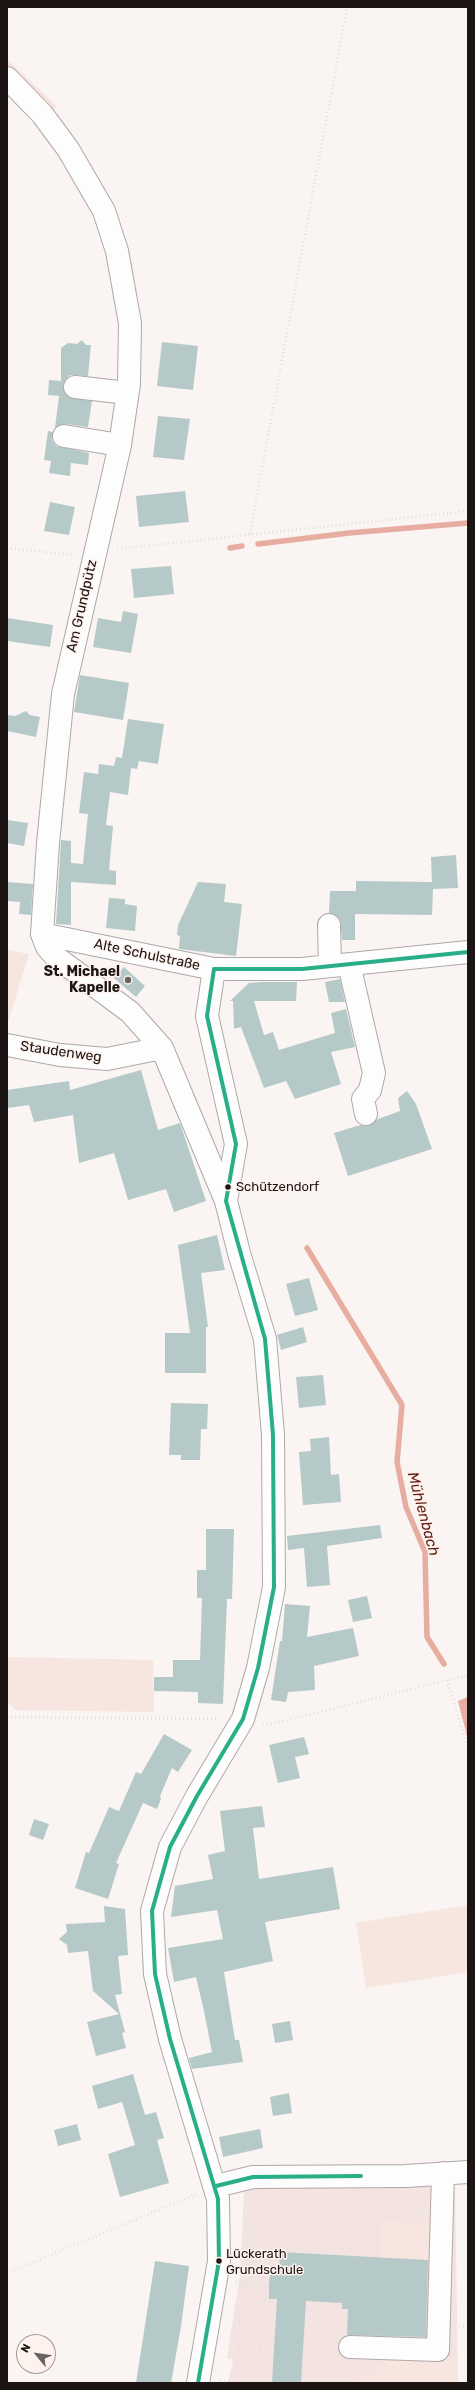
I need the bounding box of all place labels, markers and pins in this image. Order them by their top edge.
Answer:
place label: St. Michael Kapelle [44,964,120,996]
marker: St. Michael Kapelle [123,975,133,985]
place label: Schützendorf [236,1179,319,1195]
marker: Schützendorf [223,1182,233,1192]
place label: Lückerath Grundschule [226,2246,303,2277]
marker: Lückerath Grundschule [214,2256,224,2266]

